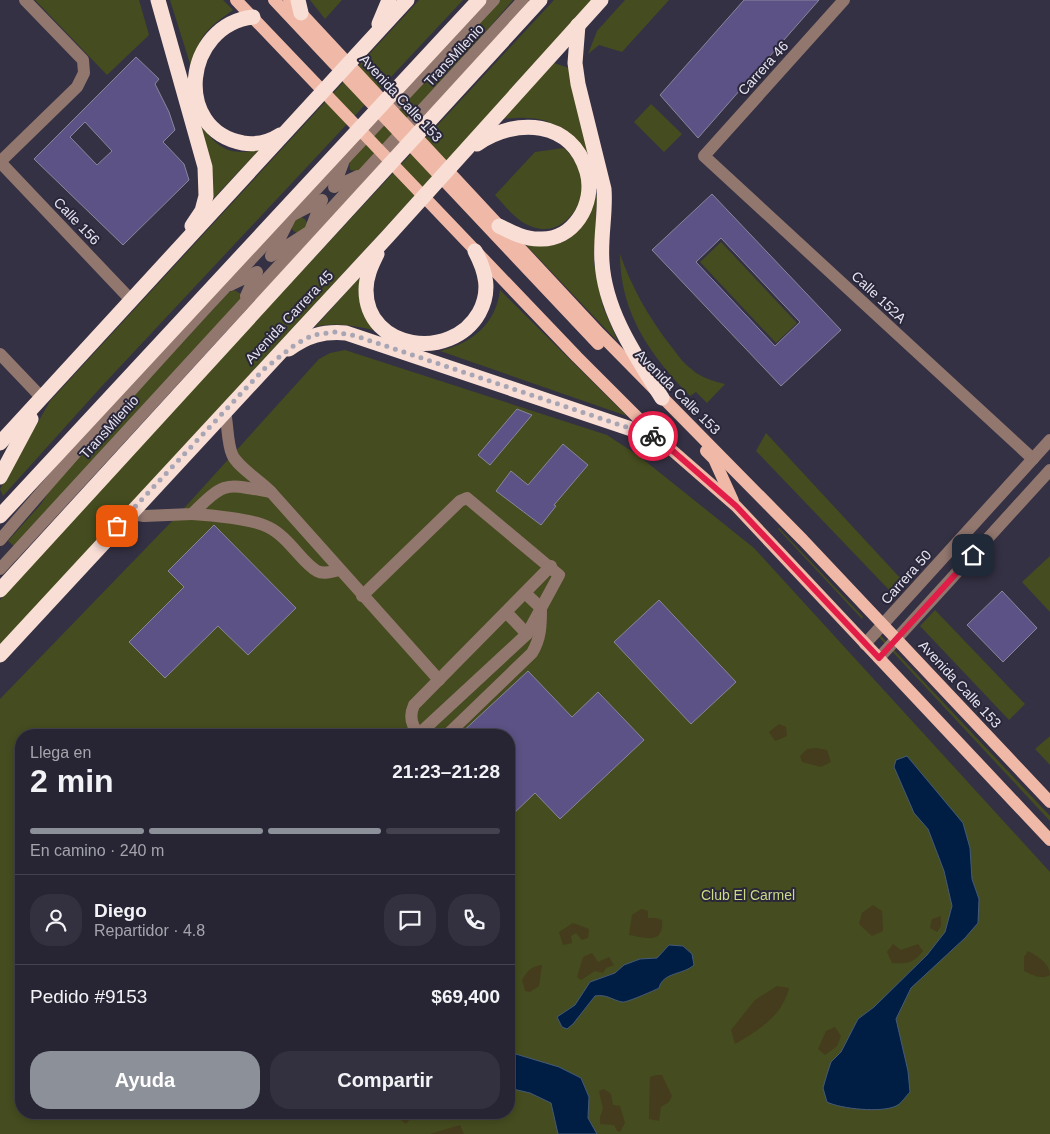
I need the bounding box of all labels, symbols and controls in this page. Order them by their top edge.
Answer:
street label: TransMilenio [421,20,487,90]
street label: Carrera 46 [735,38,791,98]
street label: Avenida Calle 153 [356,51,446,145]
street label: Calle 156 [51,194,103,248]
street label: Avenida Carrera 45 [242,267,336,367]
street label: Calle 152A [848,268,910,327]
street label: Avenida Calle 153 [632,346,724,438]
street label: TransMilenio [76,392,142,462]
courier [628,411,678,461]
icon: bike [639,422,667,450]
pin [96,505,138,547]
icon: bag [103,512,131,540]
pin [952,534,994,576]
icon: home [959,541,987,569]
street label: Carrera 50 [878,547,934,607]
street label: Avenida Calle 153 [915,637,1005,731]
text: Llega en [30,744,91,761]
text: 21:23–21:28 [392,761,500,782]
text: 2 min [30,763,114,799]
text: En camino · 240 m [30,842,164,859]
park label: Club El Carmel [701,887,795,903]
button: person [30,894,82,946]
button: chat [384,894,436,946]
button: phone [448,894,500,946]
text: Diego [94,900,147,921]
text: Repartidor · 4.8 [94,922,205,939]
text: Pedido #9153 [30,986,147,1007]
text: $69,400 [431,986,500,1007]
button: Ayuda [30,1051,260,1109]
button: Compartir [270,1051,500,1109]

